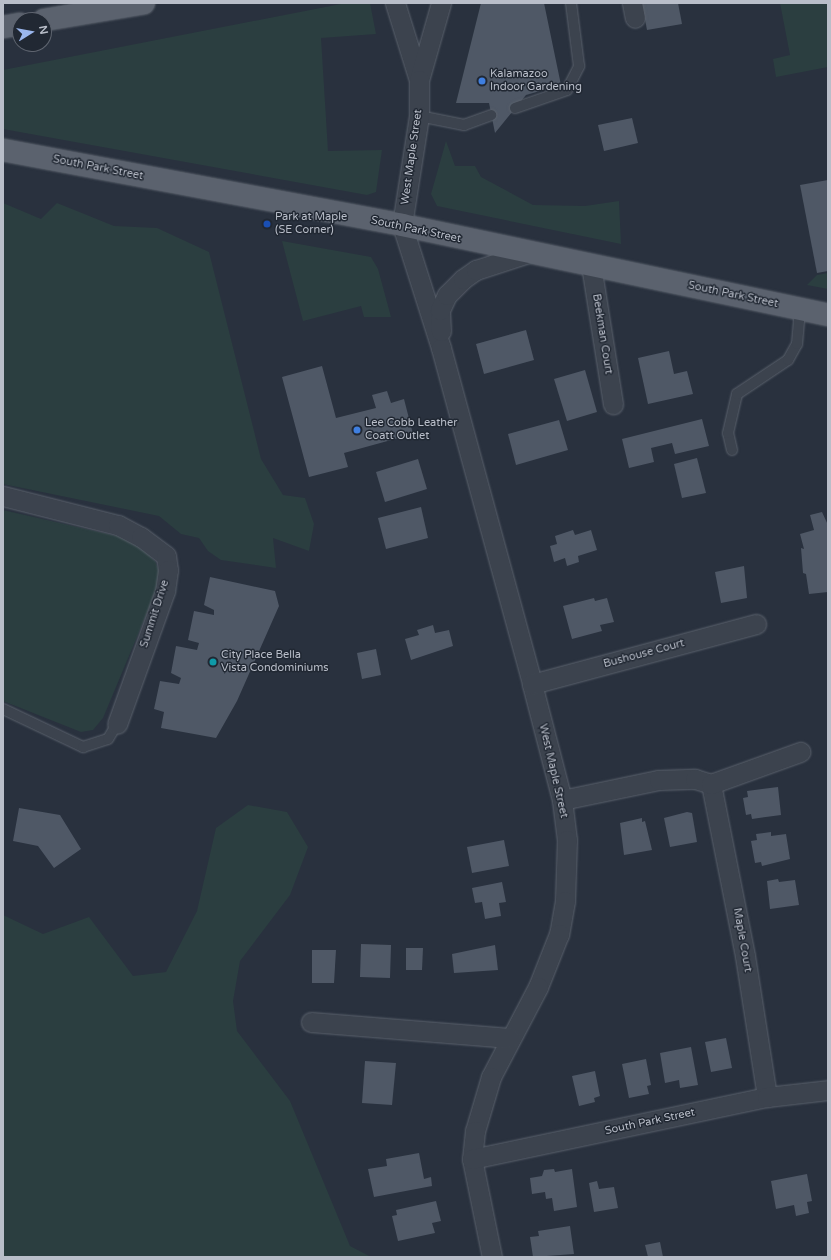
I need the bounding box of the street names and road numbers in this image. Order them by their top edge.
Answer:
street label: West Maple Street [399,108,425,206]
street label: South Park Street [52,153,144,183]
street label: South Park Street [370,214,462,246]
street label: South Park Street [687,279,779,311]
street label: Beekman Court [589,293,615,375]
street label: Summit Drive [138,578,172,650]
street label: Bushouse Court [602,637,686,671]
street label: West Maple Street [536,723,570,819]
street label: Maple Court [730,907,754,973]
street label: South Park Street [604,1106,696,1138]

